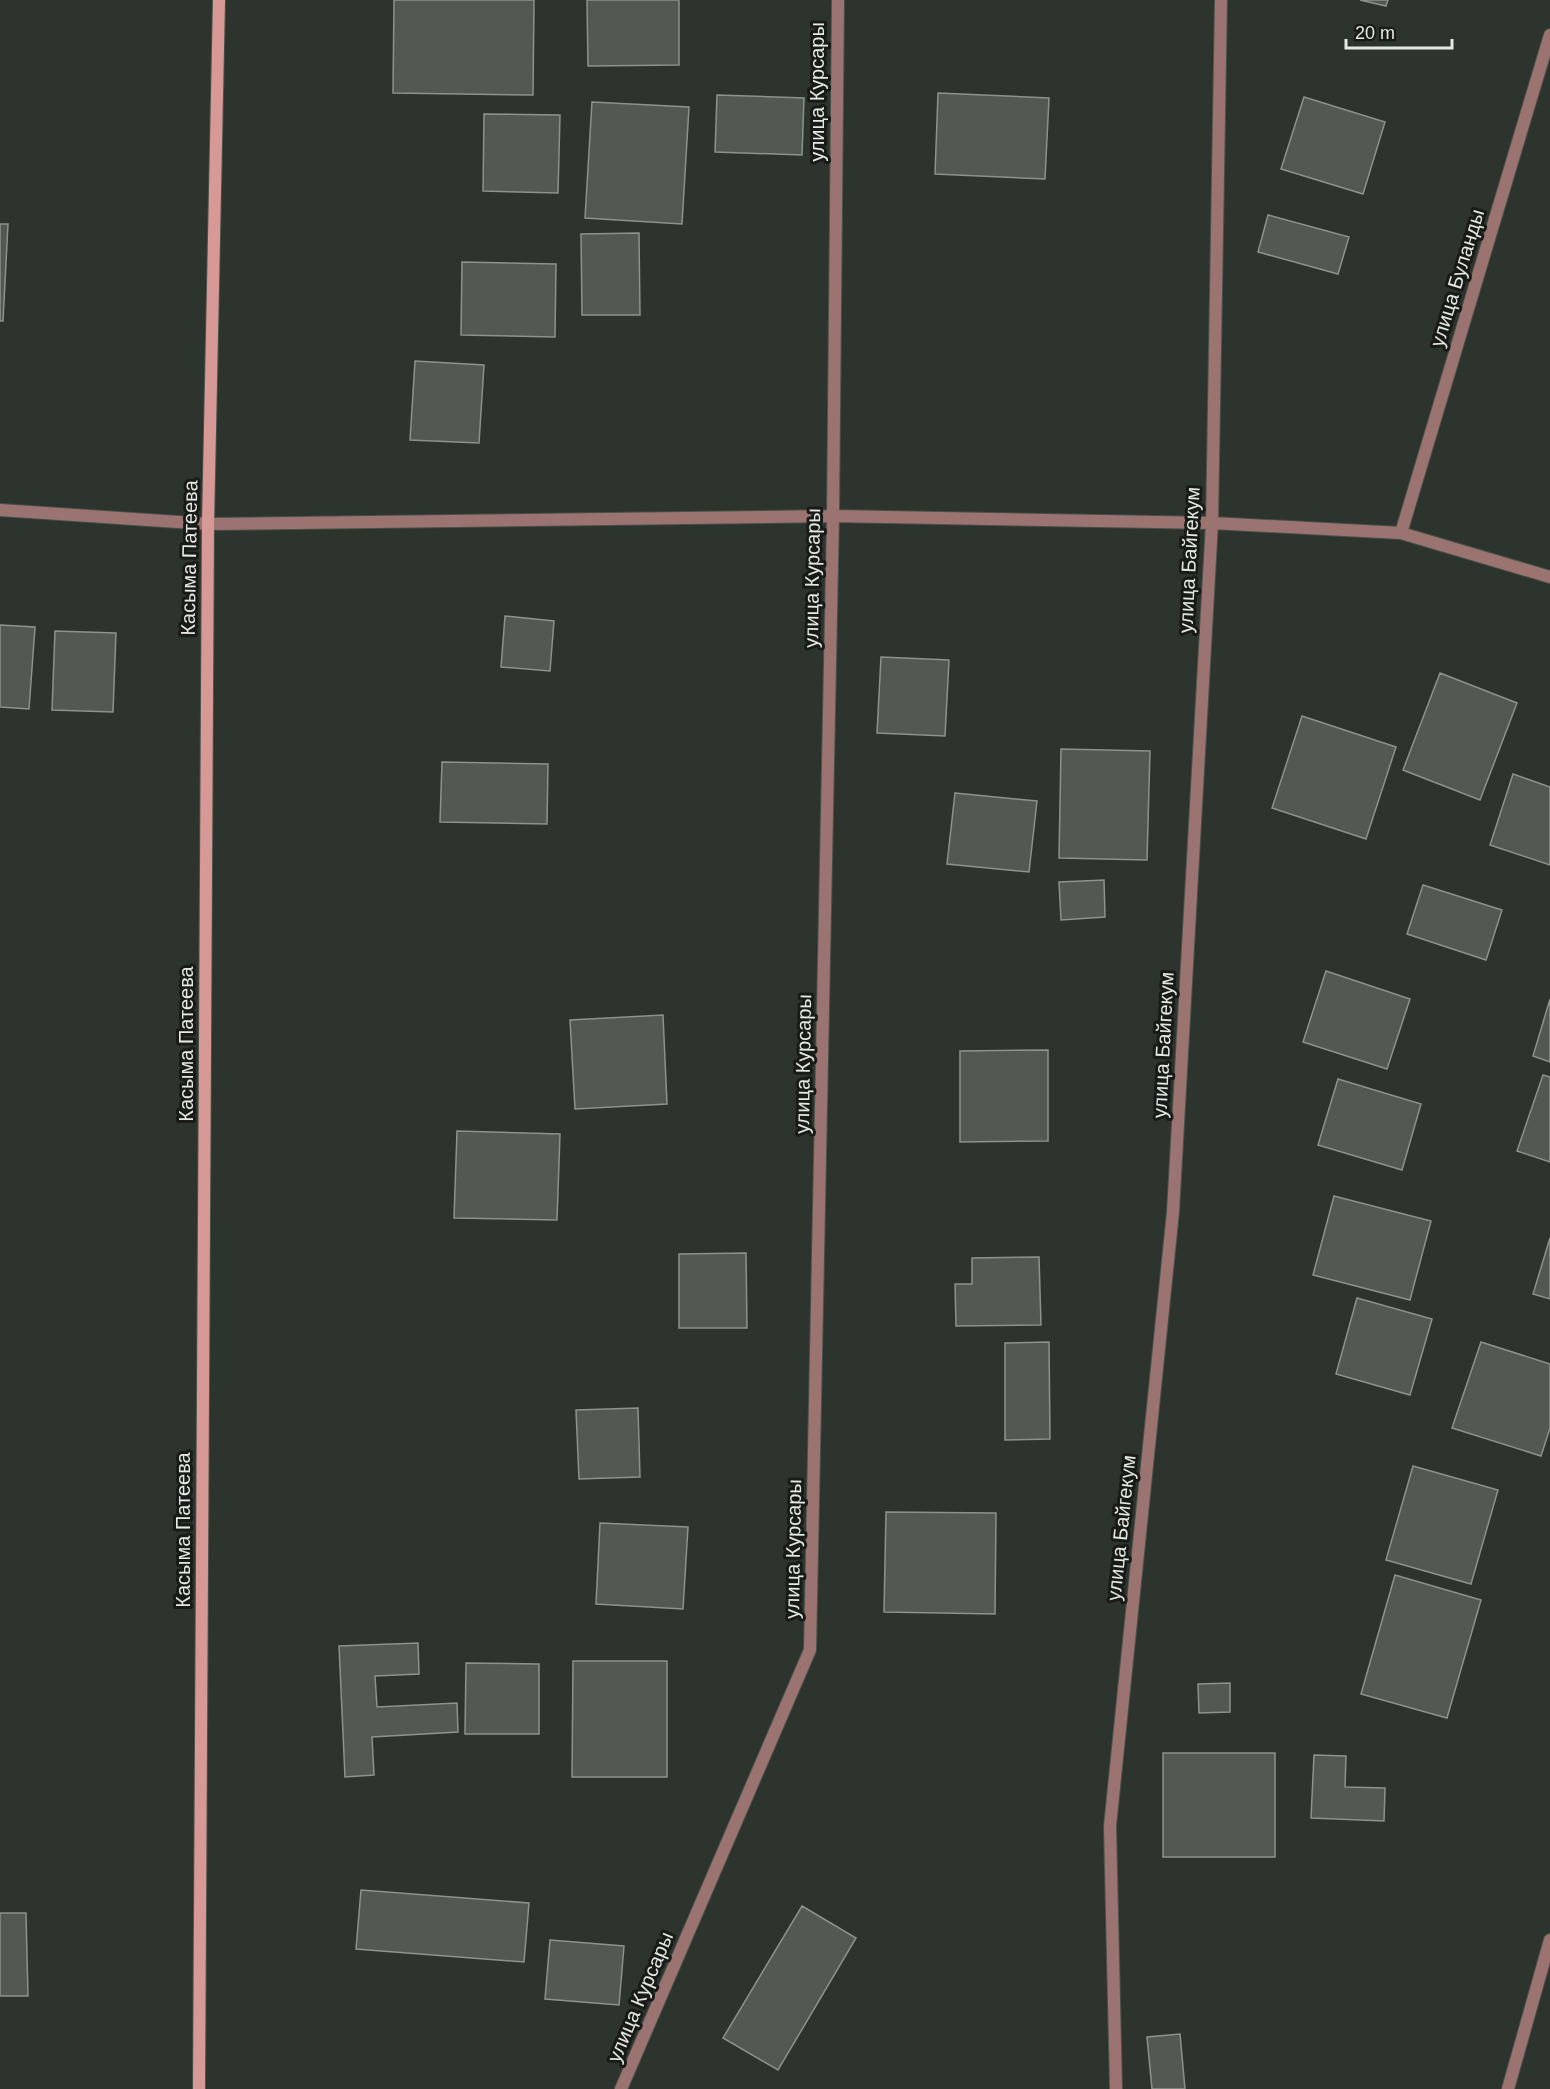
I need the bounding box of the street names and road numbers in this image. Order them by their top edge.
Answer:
street label: улица Курсары [806,22,828,162]
street label: улица Буланды [1426,207,1488,349]
street label: Касыма Патеева [177,479,201,636]
street label: улица Байгекум [1174,486,1204,634]
street label: улица Курсары [800,508,824,648]
street label: Касыма Патеева [175,965,197,1122]
street label: улица Байгекум [1148,971,1178,1119]
street label: улица Курсары [791,994,815,1134]
street label: Касыма Патеева [172,1451,194,1608]
street label: улица Байгекум [1102,1454,1140,1602]
street label: улица Курсары [781,1479,805,1619]
street label: улица Курсары [603,1928,677,2066]

